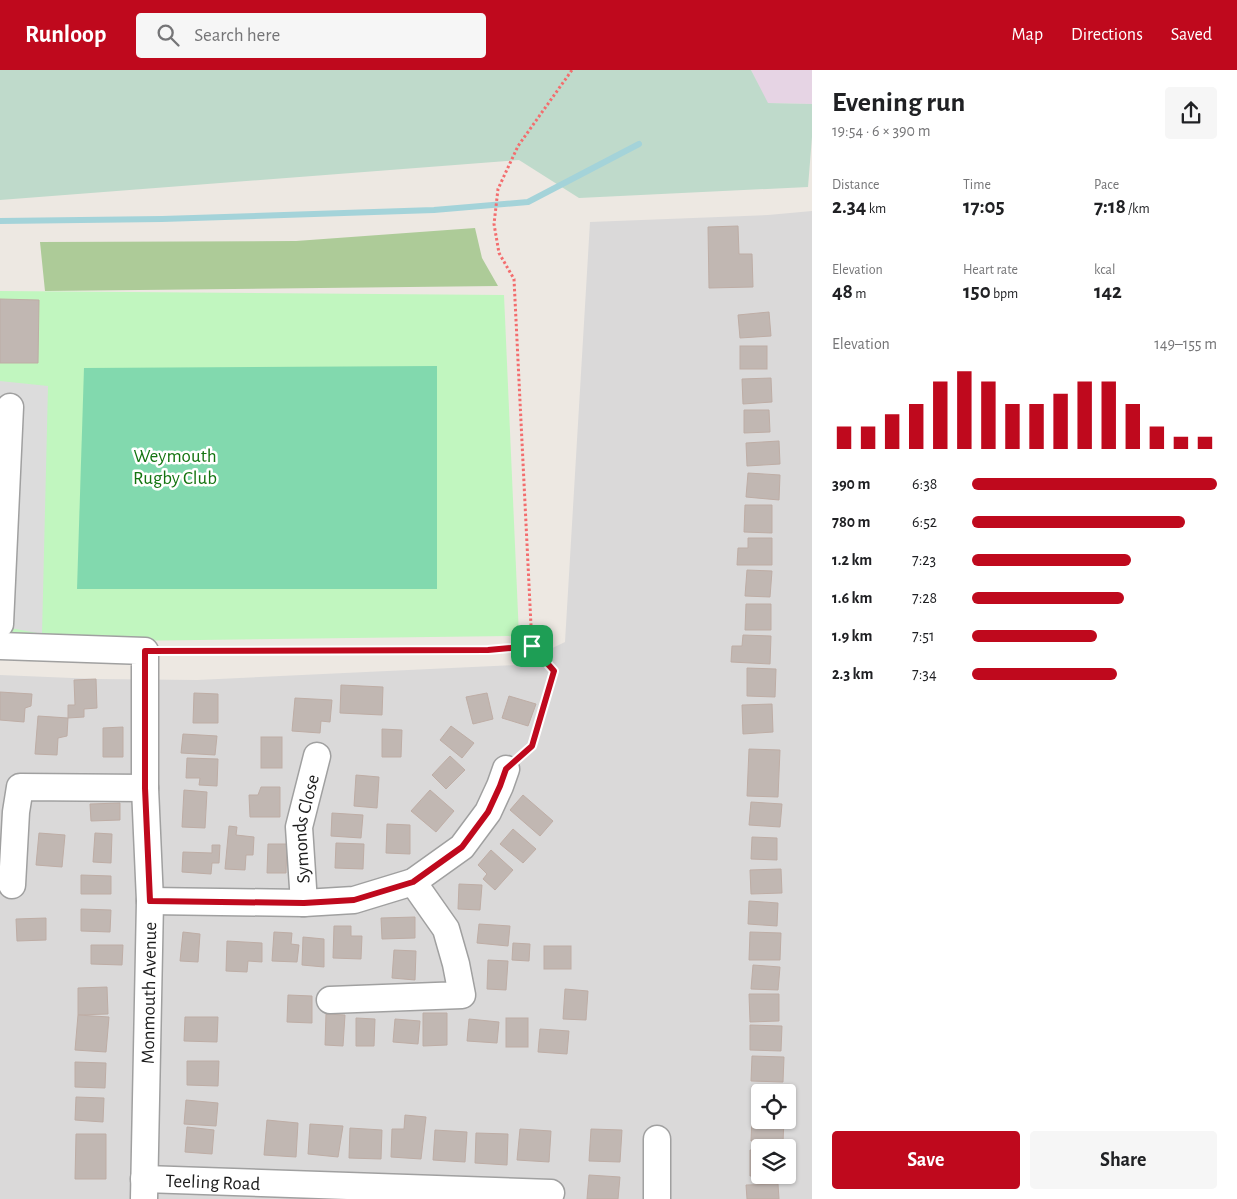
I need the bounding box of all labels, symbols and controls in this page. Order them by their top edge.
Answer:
search box [136,13,486,58]
icon: search [154,21,182,49]
text: Runloop [25,23,106,47]
text: Search here [194,26,280,45]
text: Map [1012,26,1043,44]
text: Directions [1071,26,1143,44]
text: Saved [1171,26,1212,44]
button: share [1165,87,1217,139]
text: Evening run [832,89,965,117]
text: 19:54 · 6 × 390 m [832,123,931,139]
text: Distance [832,178,879,192]
text: Time [963,178,991,192]
text: Pace [1094,178,1119,192]
text: 2.34 [832,196,866,217]
text: 17:05 [963,196,1004,217]
text: 7:18 [1094,196,1126,217]
text: km [866,202,886,216]
text: /km [1126,202,1150,216]
text: Elevation [832,263,883,277]
text: Heart rate [963,263,1018,277]
text: kcal [1094,263,1115,277]
text: 48 [832,281,853,302]
text: 150 [963,281,991,302]
text: 142 [1094,281,1122,302]
text: m [853,287,866,301]
text: bpm [991,287,1018,301]
text: Elevation [832,336,890,352]
text: 149–155 m [1154,336,1217,352]
park label: Weymouth Rugby Club [133,447,217,488]
text: 390 m [832,476,870,492]
text: 6:38 [912,476,937,492]
text: 780 m [832,514,870,530]
text: 6:52 [912,514,937,530]
text: 1.2 km [832,552,872,568]
text: 7:23 [912,552,936,568]
text: 1.6 km [832,590,872,606]
text: 7:28 [912,590,937,606]
pin [511,625,553,667]
text: 1.9 km [832,628,872,644]
text: 7:51 [912,628,935,644]
icon: arrive [518,632,546,660]
text: 2.3 km [832,666,873,682]
text: 7:34 [912,666,937,682]
street label: Symonds Close [291,773,323,884]
street label: Monmouth Avenue [139,922,160,1064]
map controls [751,1084,796,1184]
button: locate [751,1084,796,1129]
button: Save [832,1131,1020,1189]
button: Share [1030,1131,1217,1189]
button: layers [751,1139,796,1184]
street label: Teeling Road [165,1172,261,1194]

